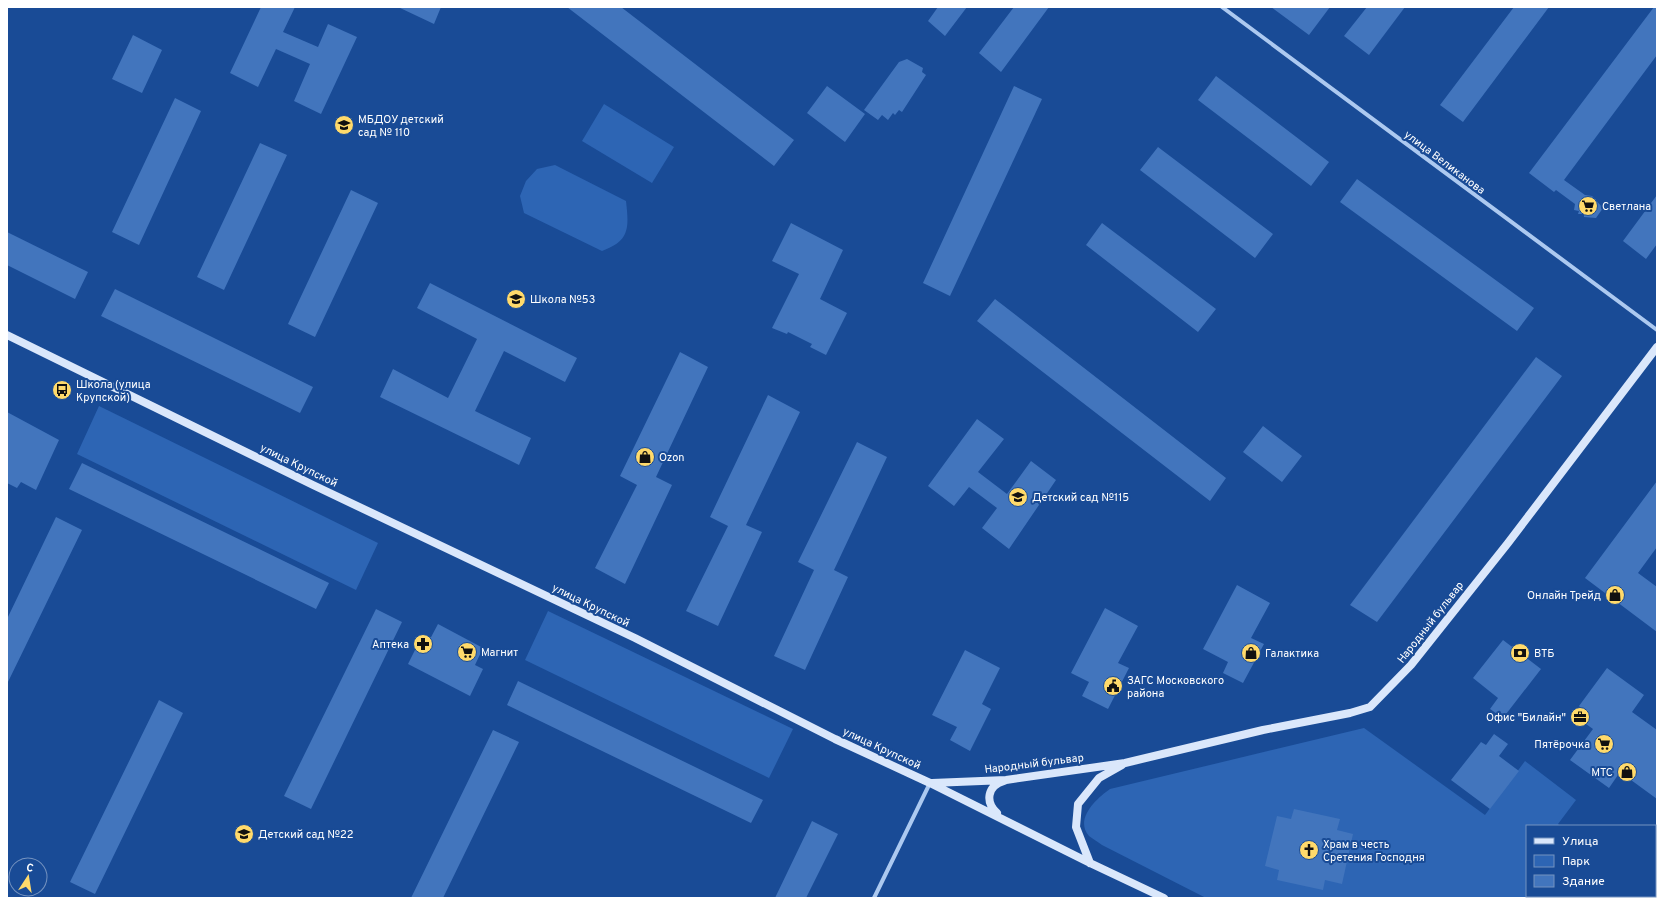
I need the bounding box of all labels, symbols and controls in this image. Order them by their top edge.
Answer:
place label: МБДОУ детский сад № 110 [358,113,444,140]
school or university icon: МБДОУ детский сад № 110 [333,114,355,136]
street label: улица Великанова [1401,128,1488,198]
supermarket icon: Светлана [1577,195,1599,217]
place label: Светлана [1602,200,1651,214]
school or university icon: Школа №53 [505,288,527,310]
place label: Школа №53 [530,293,595,307]
place label: Школа (улица Крупской) [76,378,151,405]
bus stop icon: Школа (улица Крупской) [51,379,73,401]
street label: улица Крупской [258,441,340,491]
shop icon: Ozon [634,446,656,468]
place label: Ozon [659,451,685,465]
school or university icon: Детский сад №115 [1007,486,1029,508]
place label: Детский сад №115 [1032,491,1129,505]
street label: Народный бульвар [1395,579,1467,666]
street label: улица Крупской [550,581,632,631]
shop icon: Онлайн Трейд [1604,584,1626,606]
place label: Онлайн Трейд [1527,589,1601,603]
pharmacy icon: Аптека [412,633,434,655]
place label: Аптека [372,638,409,652]
supermarket icon: Магнит [456,641,478,663]
shop icon: Галактика [1240,642,1262,664]
bank icon: ВТБ [1509,642,1531,664]
place label: Магнит [481,646,518,660]
place label: Галактика [1265,647,1319,661]
place label: ВТБ [1534,647,1555,661]
place label: ЗАГС Московского района [1127,674,1224,701]
public building icon: ЗАГС Московского района [1102,675,1124,697]
office icon: Офис "Билайн" [1569,706,1591,728]
place label: Офис "Билайн" [1486,711,1566,725]
street label: улица Крупской [840,725,923,773]
supermarket icon: Пятёрочка [1593,733,1615,755]
place label: Пятёрочка [1534,738,1590,752]
street label: Народный бульвар [984,751,1085,777]
shop icon: МТС [1616,761,1638,783]
place label: МТС [1591,766,1613,780]
school or university icon: Детский сад №22 [233,823,255,845]
legend [1526,825,1656,897]
place label: Детский сад №22 [258,828,354,842]
text: Улица [1562,834,1598,850]
place label: Храм в честь Сретения Господня [1323,838,1425,865]
church icon: Храм в честь Сретения Господня [1298,839,1320,861]
text: Парк [1562,854,1590,870]
north arrow [8,857,48,897]
text: С [25,861,35,876]
text: Здание [1562,874,1605,890]

